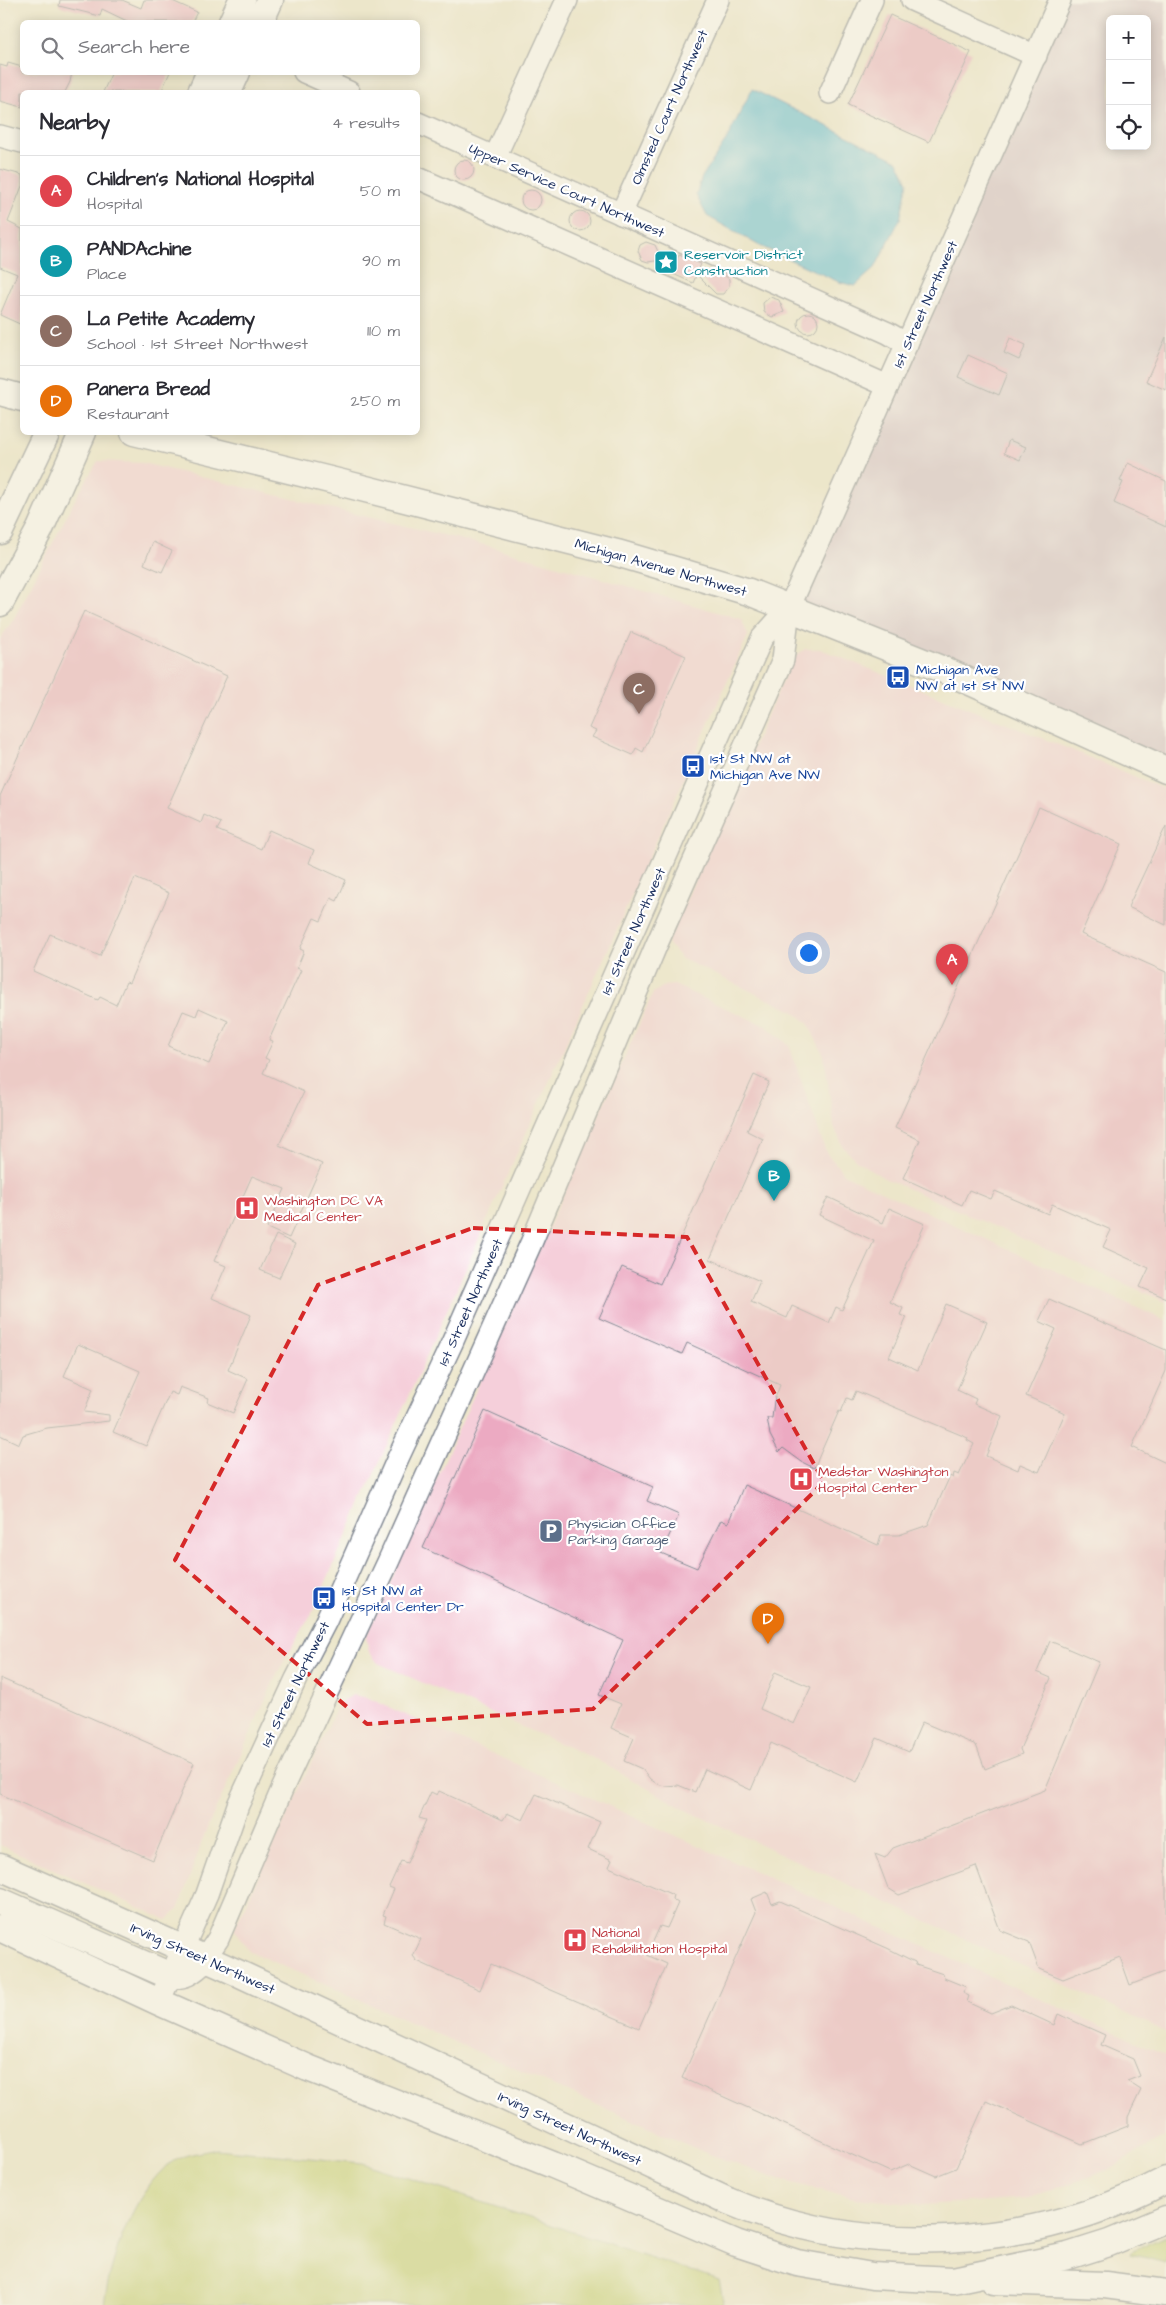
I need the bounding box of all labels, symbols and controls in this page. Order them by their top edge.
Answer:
map controls [1106,15,1151,150]
button: + [1106,15,1151,60]
search box [20,20,420,75]
street label: Olmsted Court Northwest [627,26,713,188]
icon: search [38,34,66,62]
text: Search here [78,34,190,61]
button: − [1106,60,1151,105]
button: locate [1106,105,1151,150]
text: Nearby [40,108,110,137]
text: 4 results [332,112,400,134]
street label: Upper Service Court Northwest [465,139,668,243]
text: Children's National Hospital [87,166,314,193]
text: A [51,180,61,202]
text: 50 m [360,180,400,202]
text: Hospital [87,193,142,215]
text: PANDAchine [87,236,192,263]
street label: 1st Street Northwest [889,237,963,371]
place label: Reservoir District Construction [684,245,803,281]
place icon: Reservoir District Construction [653,249,679,275]
text: B [50,250,62,272]
text: 90 m [362,250,400,272]
text: Place [87,263,127,285]
text: La Petite Academy [87,306,255,333]
text: C [50,320,62,342]
text: 110 m [367,320,400,342]
text: School · 1st Street Northwest [87,333,308,355]
text: Panera Bread [87,376,210,403]
text: D [51,390,61,412]
text: 250 m [351,390,400,412]
text: Restaurant [87,403,169,425]
street label: Michigan Avenue Northwest [572,534,749,602]
place label: Michigan Ave NW at 1st St NW [916,660,1024,696]
bus stop icon: Michigan Ave NW at 1st St NW [885,664,911,690]
pin: C [623,673,655,714]
place label: 1st St NW at Michigan Ave NW [710,749,820,785]
bus stop icon: 1st St NW at Michigan Ave NW [680,753,706,779]
street label: 1st Street Northwest [597,864,671,998]
your location [796,940,822,966]
pin: A [936,944,968,985]
pin: B [758,1160,790,1201]
place label: Washington DC VA Medical Center [264,1191,383,1227]
hospital icon: Washington DC VA Medical Center [234,1195,260,1221]
street label: 1st Street Northwest [434,1235,508,1369]
place label: Medstar Washington Hospital Center [818,1462,949,1498]
hospital icon: Medstar Washington Hospital Center [788,1466,814,1492]
place label: Physician Office Parking Garage [568,1514,676,1550]
parking icon: Physician Office Parking Garage [538,1518,564,1544]
place label: 1st St NW at Hospital Center Dr [342,1581,464,1617]
bus stop icon: 1st St NW at Hospital Center Dr [311,1585,337,1611]
pin: D [752,1603,784,1644]
street label: 1st Street Northwest [257,1618,335,1751]
street label: Irving Street Northwest [127,1918,278,2000]
place label: National Rehabilitation Hospital [592,1923,727,1959]
hospital icon: National Rehabilitation Hospital [562,1927,588,1953]
street label: Irving Street Northwest [494,2087,645,2171]

